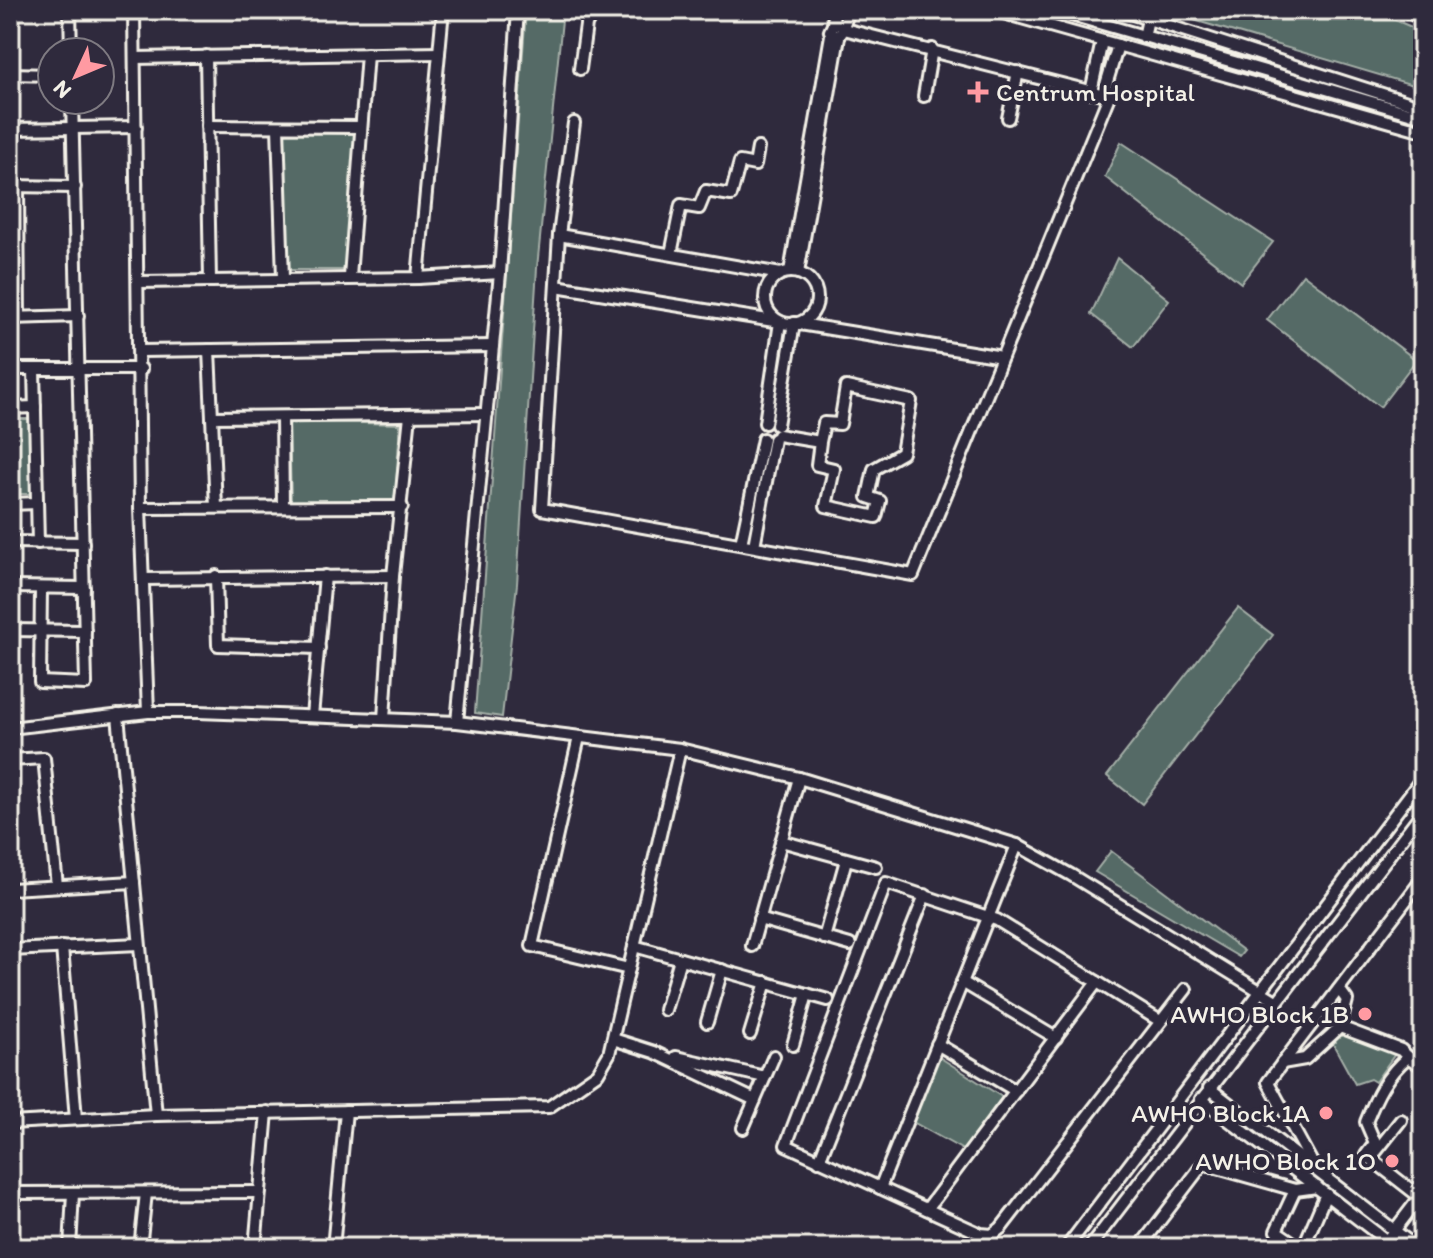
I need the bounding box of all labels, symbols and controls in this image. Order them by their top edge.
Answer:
north arrow [36,36,116,116]
text: N [47,75,77,104]
place label: Centrum Hospital [996,76,1195,108]
marker: Centrum Hospital [967,81,989,103]
place label: AWHO Block 1B [1170,998,1349,1030]
marker: AWHO Block 1B [1356,1005,1374,1023]
place label: AWHO Block 1A [1131,1097,1310,1129]
marker: AWHO Block 1A [1317,1104,1335,1122]
place label: AWHO Block 1O [1195,1145,1376,1177]
marker: AWHO Block 1O [1383,1152,1401,1170]

